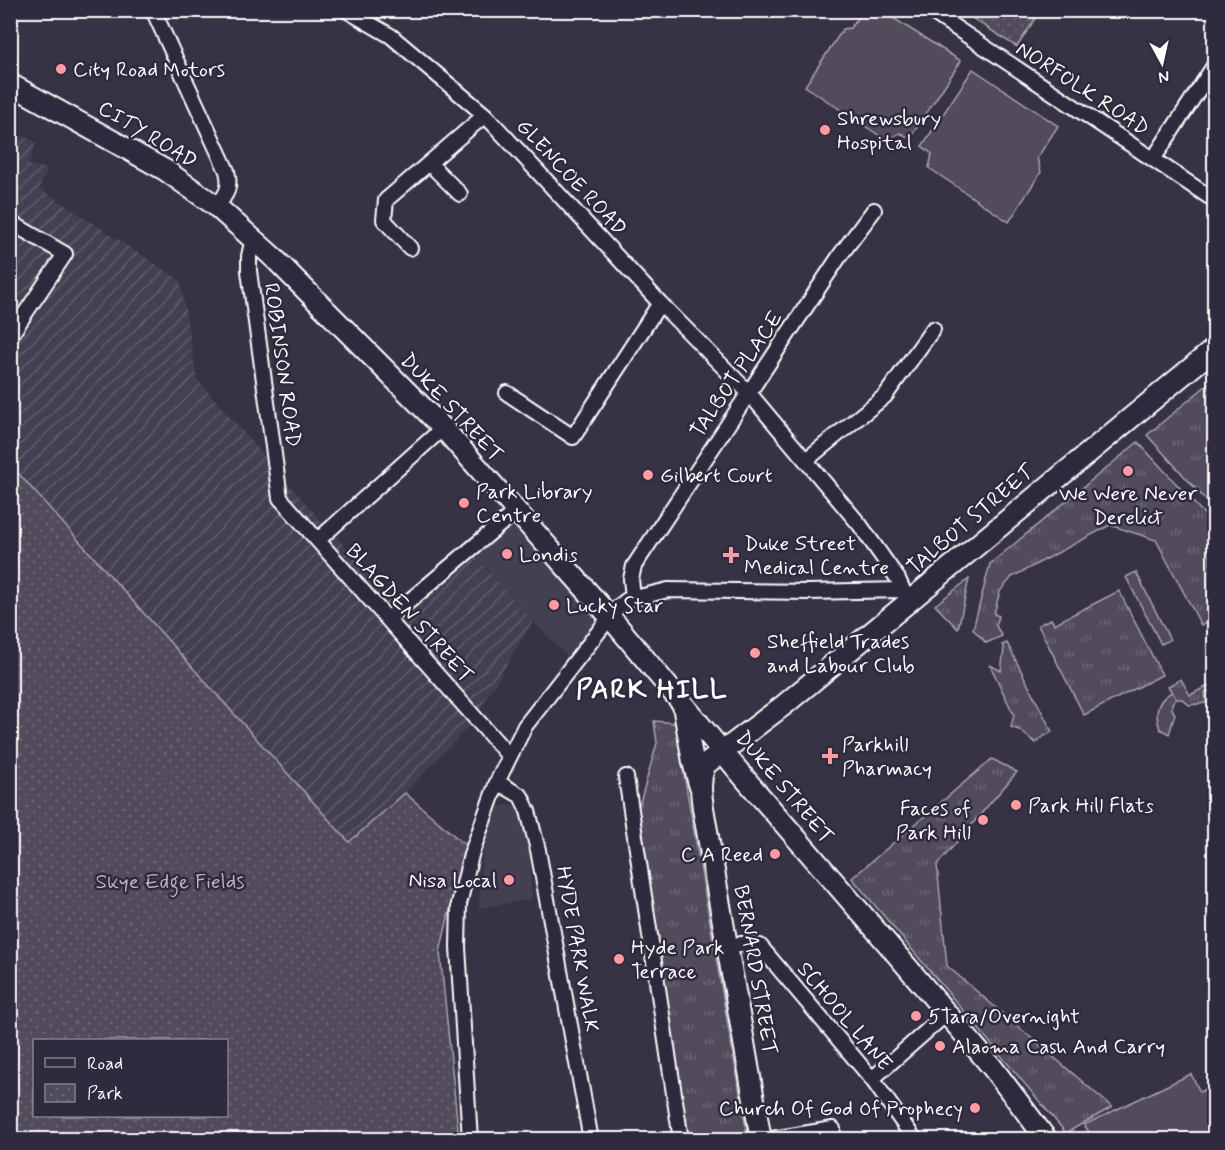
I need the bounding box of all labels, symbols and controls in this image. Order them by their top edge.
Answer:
north arrow [1132,33,1192,93]
street label: NORFOLK ROAD [1010,35,1155,143]
place label: City Road Motors [73,56,225,84]
marker: City Road Motors [54,62,68,76]
text: N [1157,65,1171,88]
street label: CITY ROAD [93,94,202,175]
place label: Shrewsbury Hospital [837,105,941,157]
street label: GLENCOE ROAD [510,113,633,242]
marker: Shrewsbury Hospital [818,123,832,137]
street label: ROBINSON ROAD [257,281,307,449]
street label: TALBOT PLACE [684,305,790,444]
street label: DUKE STREET [393,347,509,468]
street label: TALBOT STREET [901,458,1041,581]
place label: Gilbert Court [660,462,773,490]
marker: We Were Never Derelict [1121,464,1135,478]
marker: Gilbert Court [641,468,655,482]
place label: Park Library Centre [476,478,593,530]
place label: We Were Never Derelict [1059,480,1197,532]
marker: Park Library Centre [457,496,471,510]
place label: Duke Street Medical Centre [744,530,889,582]
street label: BLAGDEN STREET [339,538,479,689]
place label: Londis [519,541,578,569]
marker: Duke Street Medical Centre [722,546,740,564]
marker: Londis [500,547,514,561]
place label: Lucky Star [566,592,664,620]
marker: Lucky Star [547,598,561,612]
place label: Sheffield Trades and Labour Club [767,628,915,680]
marker: Sheffield Trades and Labour Club [748,646,762,660]
district label: PARK HILL [576,673,728,708]
street label: DUKE STREET [729,725,840,850]
place label: Parkhill Pharmacy [842,731,932,783]
marker: Parkhill Pharmacy [823,749,837,763]
place label: Park Hill Flats [1028,792,1154,820]
place label: Faces of Park Hill [896,795,971,847]
marker: Park Hill Flats [1009,798,1023,812]
marker: Faces of Park Hill [976,813,990,827]
place label: C A Reed [681,841,763,869]
marker: C A Reed [768,847,782,861]
street label: HYDE PARK WALK [549,864,605,1034]
place label: Nisa Local [408,867,497,895]
park label: Skye Edge Fields [96,868,244,898]
marker: Nisa Local [502,873,516,887]
street label: BERNARD STREET [726,883,784,1057]
place label: Hyde Park Terrace [631,934,724,986]
marker: Hyde Park Terrace [612,952,626,966]
street label: SCHOOL LANE [790,956,898,1077]
place label: 5Tara/Overnight [928,1003,1080,1031]
marker: 5Tara/Overnight [909,1009,923,1023]
place label: Alaoma Cash And Carry [952,1033,1165,1061]
legend [33,1039,228,1117]
marker: Alaoma Cash And Carry [933,1039,947,1053]
text: Road [87,1052,123,1076]
text: Park [87,1082,123,1106]
place label: Church Of God Of Prophecy [719,1095,963,1123]
marker: Church Of God Of Prophecy [968,1101,982,1115]

